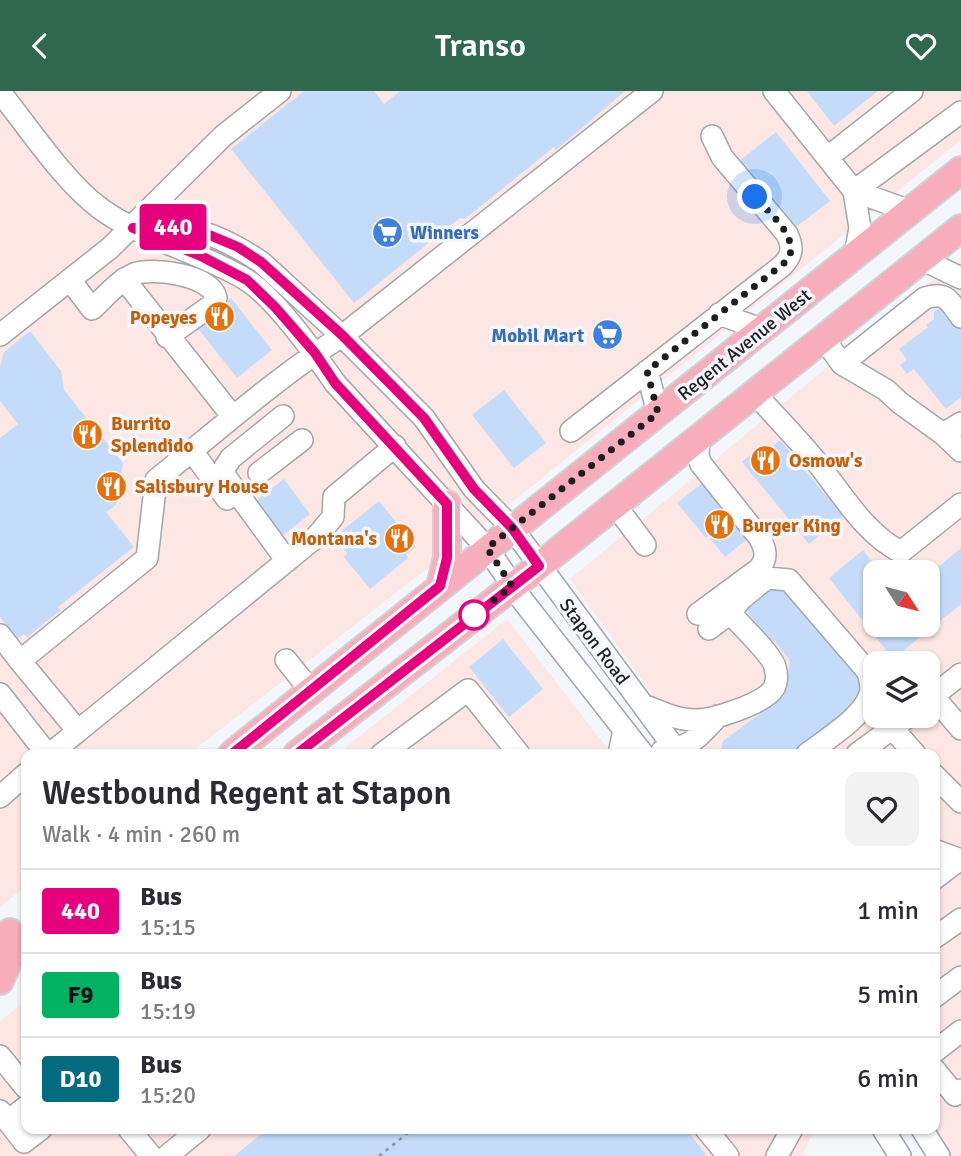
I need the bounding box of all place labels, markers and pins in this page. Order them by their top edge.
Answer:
supermarket icon: Winners [370,215,404,249]
place label: Winners [410,221,479,245]
restaurant icon: Popeyes [203,300,237,334]
place label: Popeyes [130,306,197,330]
supermarket icon: Mobil Mart [590,318,624,352]
place label: Mobil Mart [491,324,584,348]
place label: Burrito Splendido [111,412,194,458]
restaurant icon: Burrito Splendido [71,417,105,451]
restaurant icon: Osmow's [749,443,783,477]
place label: Osmow's [789,449,863,473]
restaurant icon: Salisbury House [95,469,129,503]
place label: Salisbury House [135,475,269,499]
restaurant icon: Burger King [702,508,736,542]
place label: Burger King [742,514,841,538]
restaurant icon: Montana's [383,521,417,555]
place label: Montana's [291,527,377,551]
unlabelled marker [459,600,489,630]

